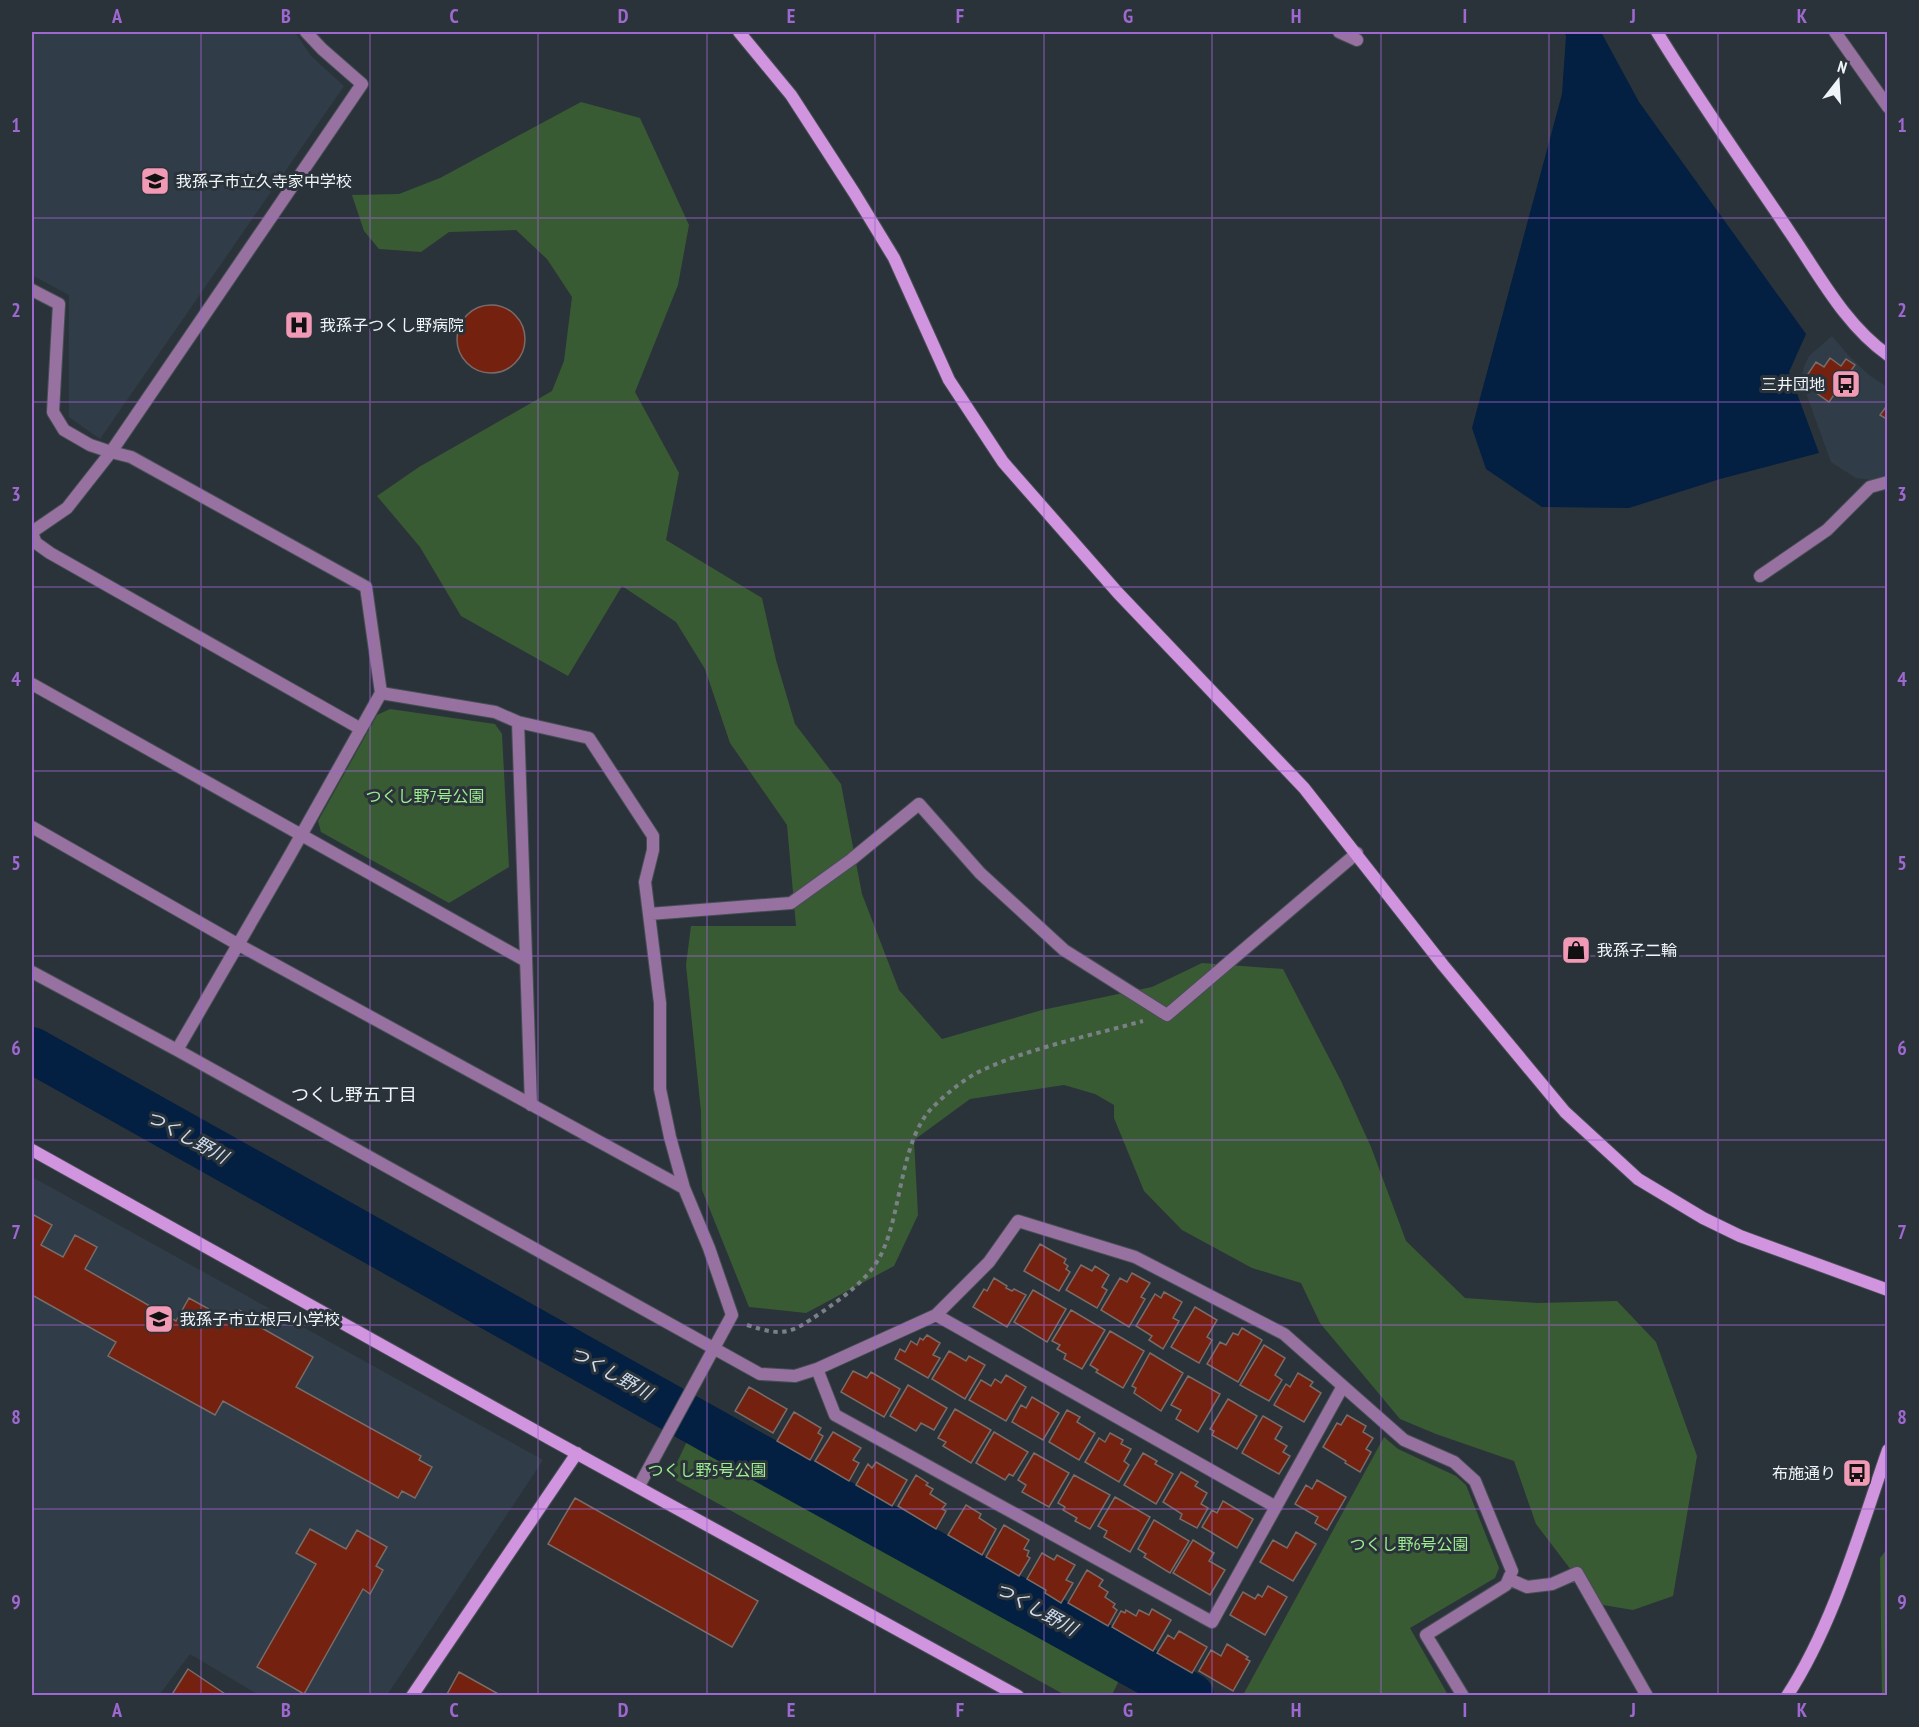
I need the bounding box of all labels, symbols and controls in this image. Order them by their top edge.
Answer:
text: A [111,3,123,29]
text: B [281,3,291,29]
text: C [449,3,459,29]
text: D [618,3,629,29]
text: E [787,3,795,29]
text: F [956,3,964,29]
text: G [1123,3,1133,29]
text: H [1291,3,1301,29]
text: I [1463,3,1467,29]
text: J [1629,3,1636,29]
text: K [1797,3,1808,29]
north arrow [1808,51,1868,111]
text: N [1835,56,1849,77]
text: 1 [11,112,21,138]
text: 1 [1897,112,1907,138]
school or university icon: 我孫子市立久寺家中学校 [139,165,171,197]
place label: 我孫子市立久寺家中学校 [176,171,352,191]
text: 2 [11,297,21,323]
text: 2 [1897,297,1907,323]
hospital icon: 我孫子つくし野病院 [283,309,315,341]
place label: 我孫子つくし野病院 [320,315,464,335]
bus stop icon: 三井団地 [1830,368,1862,400]
place label: 三井団地 [1761,374,1825,394]
text: 3 [11,481,21,507]
text: 3 [1897,481,1907,507]
text: 4 [11,666,21,692]
text: 4 [1897,666,1907,692]
park label: つくし野7号公園 [365,786,485,806]
text: 5 [11,850,21,876]
text: 5 [1897,850,1907,876]
shop icon: 我孫子二輪 [1560,934,1592,966]
place label: 我孫子二輪 [1597,940,1677,960]
text: 6 [11,1035,21,1061]
text: 6 [1897,1035,1907,1061]
district label: つくし野五丁目 [291,1083,417,1106]
water label: つくし野川 [142,1105,234,1169]
text: 7 [11,1219,21,1245]
text: 7 [1897,1219,1907,1245]
school or university icon: 我孫子市立根戸小学校 [143,1303,175,1335]
place label: 我孫子市立根戸小学校 [180,1309,340,1329]
water label: つくし野川 [566,1341,658,1405]
text: 8 [11,1404,21,1430]
text: 8 [1897,1404,1907,1430]
bus stop icon: 布施通り [1841,1457,1873,1489]
park label: つくし野5号公園 [647,1460,767,1480]
place label: 布施通り [1772,1463,1836,1483]
park label: つくし野6号公園 [1349,1534,1469,1554]
water label: つくし野川 [991,1577,1083,1641]
text: 9 [11,1589,21,1615]
text: 9 [1897,1589,1907,1615]
text: A [111,1697,123,1723]
text: B [281,1697,291,1723]
text: C [449,1697,459,1723]
text: D [618,1697,629,1723]
text: E [787,1697,795,1723]
text: F [956,1697,964,1723]
text: G [1123,1697,1133,1723]
text: H [1291,1697,1301,1723]
text: I [1463,1697,1467,1723]
text: J [1629,1697,1636,1723]
text: K [1797,1697,1808,1723]

